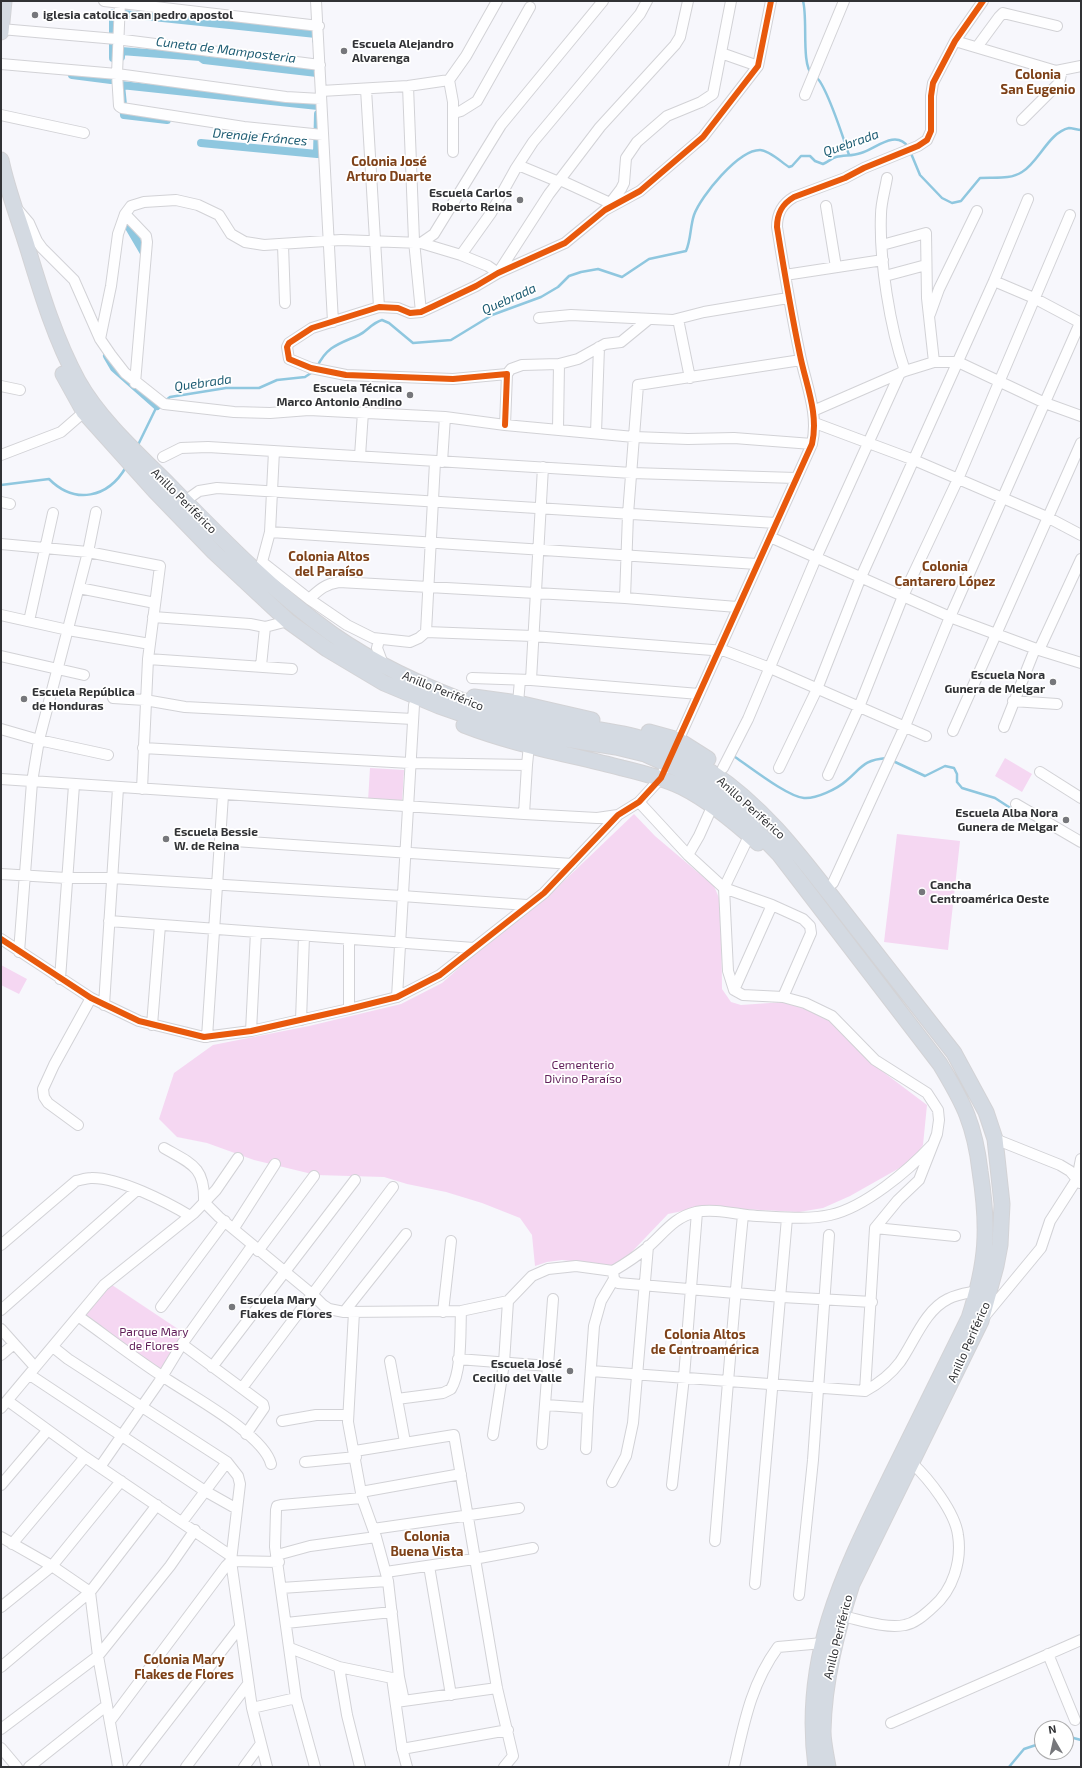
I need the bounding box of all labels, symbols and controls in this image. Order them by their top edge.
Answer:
place label: iglesia catolica san pedro apostol [43,8,233,22]
marker: iglesia catolica san pedro apostol [30,10,40,20]
water label: Cuneta de Mamposteria [155,34,297,66]
place label: Escuela Alejandro Alvarenga [352,37,454,65]
marker: Escuela Alejandro Alvarenga [339,46,349,56]
district label: Colonia San Eugenio [1001,67,1075,98]
water label: Drenaje Fránces [212,125,308,149]
water label: Quebrada [821,126,881,160]
district label: Colonia José Arturo Duarte [346,154,432,185]
place label: Escuela Carlos Roberto Reina [429,186,512,214]
marker: Escuela Carlos Roberto Reina [515,195,525,205]
water label: Quebrada [479,280,539,318]
water label: Quebrada [173,371,233,395]
place label: Escuela Técnica Marco Antonio Andino [276,381,402,409]
marker: Escuela Técnica Marco Antonio Andino [405,390,415,400]
street label: Anillo Periférico [148,465,220,537]
district label: Colonia Altos del Paraíso [288,549,370,580]
district label: Colonia Cantarero López [895,559,995,590]
street label: Anillo Periférico [400,668,486,714]
place label: Escuela Nora Gunera de Melgar [945,668,1045,696]
marker: Escuela Nora Gunera de Melgar [1048,677,1058,687]
place label: Escuela República de Honduras [32,685,135,713]
marker: Escuela República de Honduras [19,694,29,704]
street label: Anillo Periférico [714,774,788,842]
place label: Escuela Alba Nora Gunera de Melgar [955,806,1058,834]
marker: Escuela Alba Nora Gunera de Melgar [1061,815,1071,825]
place label: Escuela Bessie W. de Reina [174,825,258,853]
marker: Escuela Bessie W. de Reina [161,834,171,844]
place label: Cancha Centroamérica Oeste [930,878,1049,906]
marker: Cancha Centroamérica Oeste [917,887,927,897]
park label: Cementerio Divino Paraíso [544,1058,622,1086]
place label: Escuela Mary Flakes de Flores [240,1293,332,1321]
street label: Anillo Periférico [945,1300,993,1384]
marker: Escuela Mary Flakes de Flores [227,1302,237,1312]
park label: Parque Mary de Flores [119,1325,189,1353]
district label: Colonia Altos de Centroamérica [651,1327,759,1358]
place label: Escuela José Cecilio del Valle [473,1357,562,1385]
marker: Escuela José Cecilio del Valle [565,1366,575,1376]
district label: Colonia Buena Vista [391,1529,463,1560]
street label: Anillo Periférico [821,1593,855,1681]
district label: Colonia Mary Flakes de Flores [134,1652,234,1683]
north arrow [1034,1720,1074,1760]
text: N [1047,1722,1057,1736]

